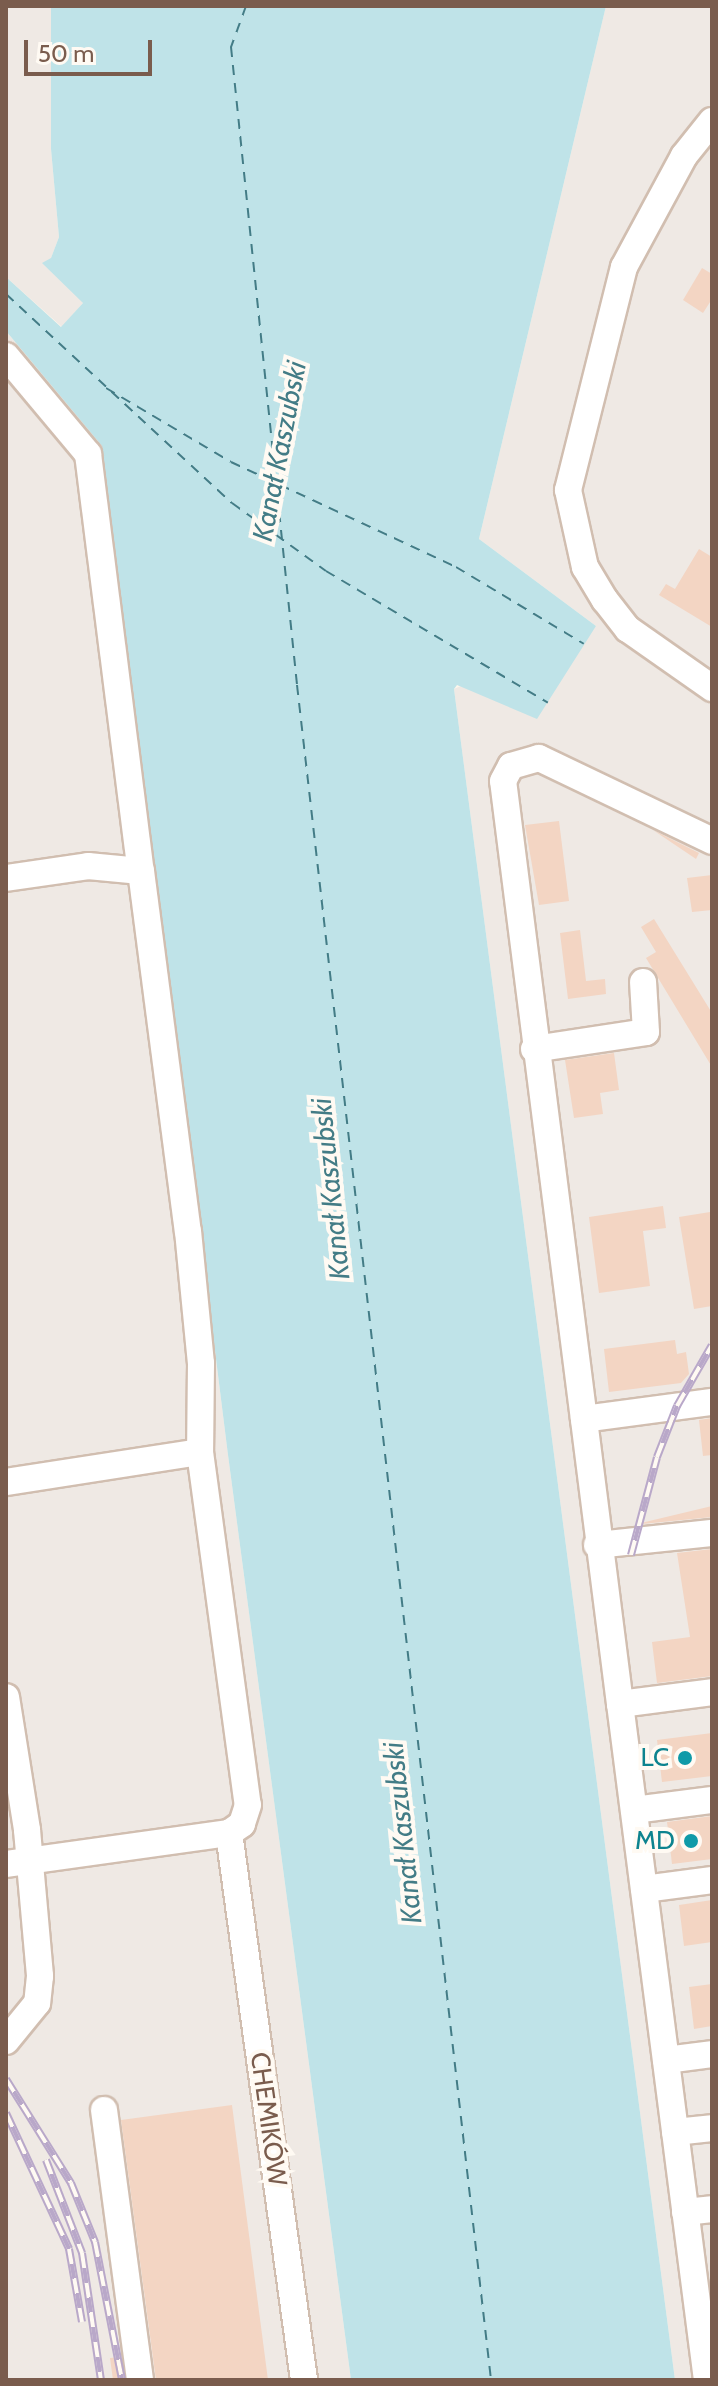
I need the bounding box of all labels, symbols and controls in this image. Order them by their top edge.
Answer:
scale bar [28,24,156,74]
text: 50 m [38,39,94,68]
water label: Kanał Kaszubski [245,358,313,544]
water label: Kanał Kaszubski [304,1097,356,1281]
water label: Kanał Kaszubski [376,1741,428,1925]
place label: LC [641,1742,669,1774]
marker: LC [676,1749,694,1767]
place label: MD [635,1825,675,1857]
marker: MD [682,1832,700,1850]
street label: CHEMIKÓW [243,2050,293,2188]

